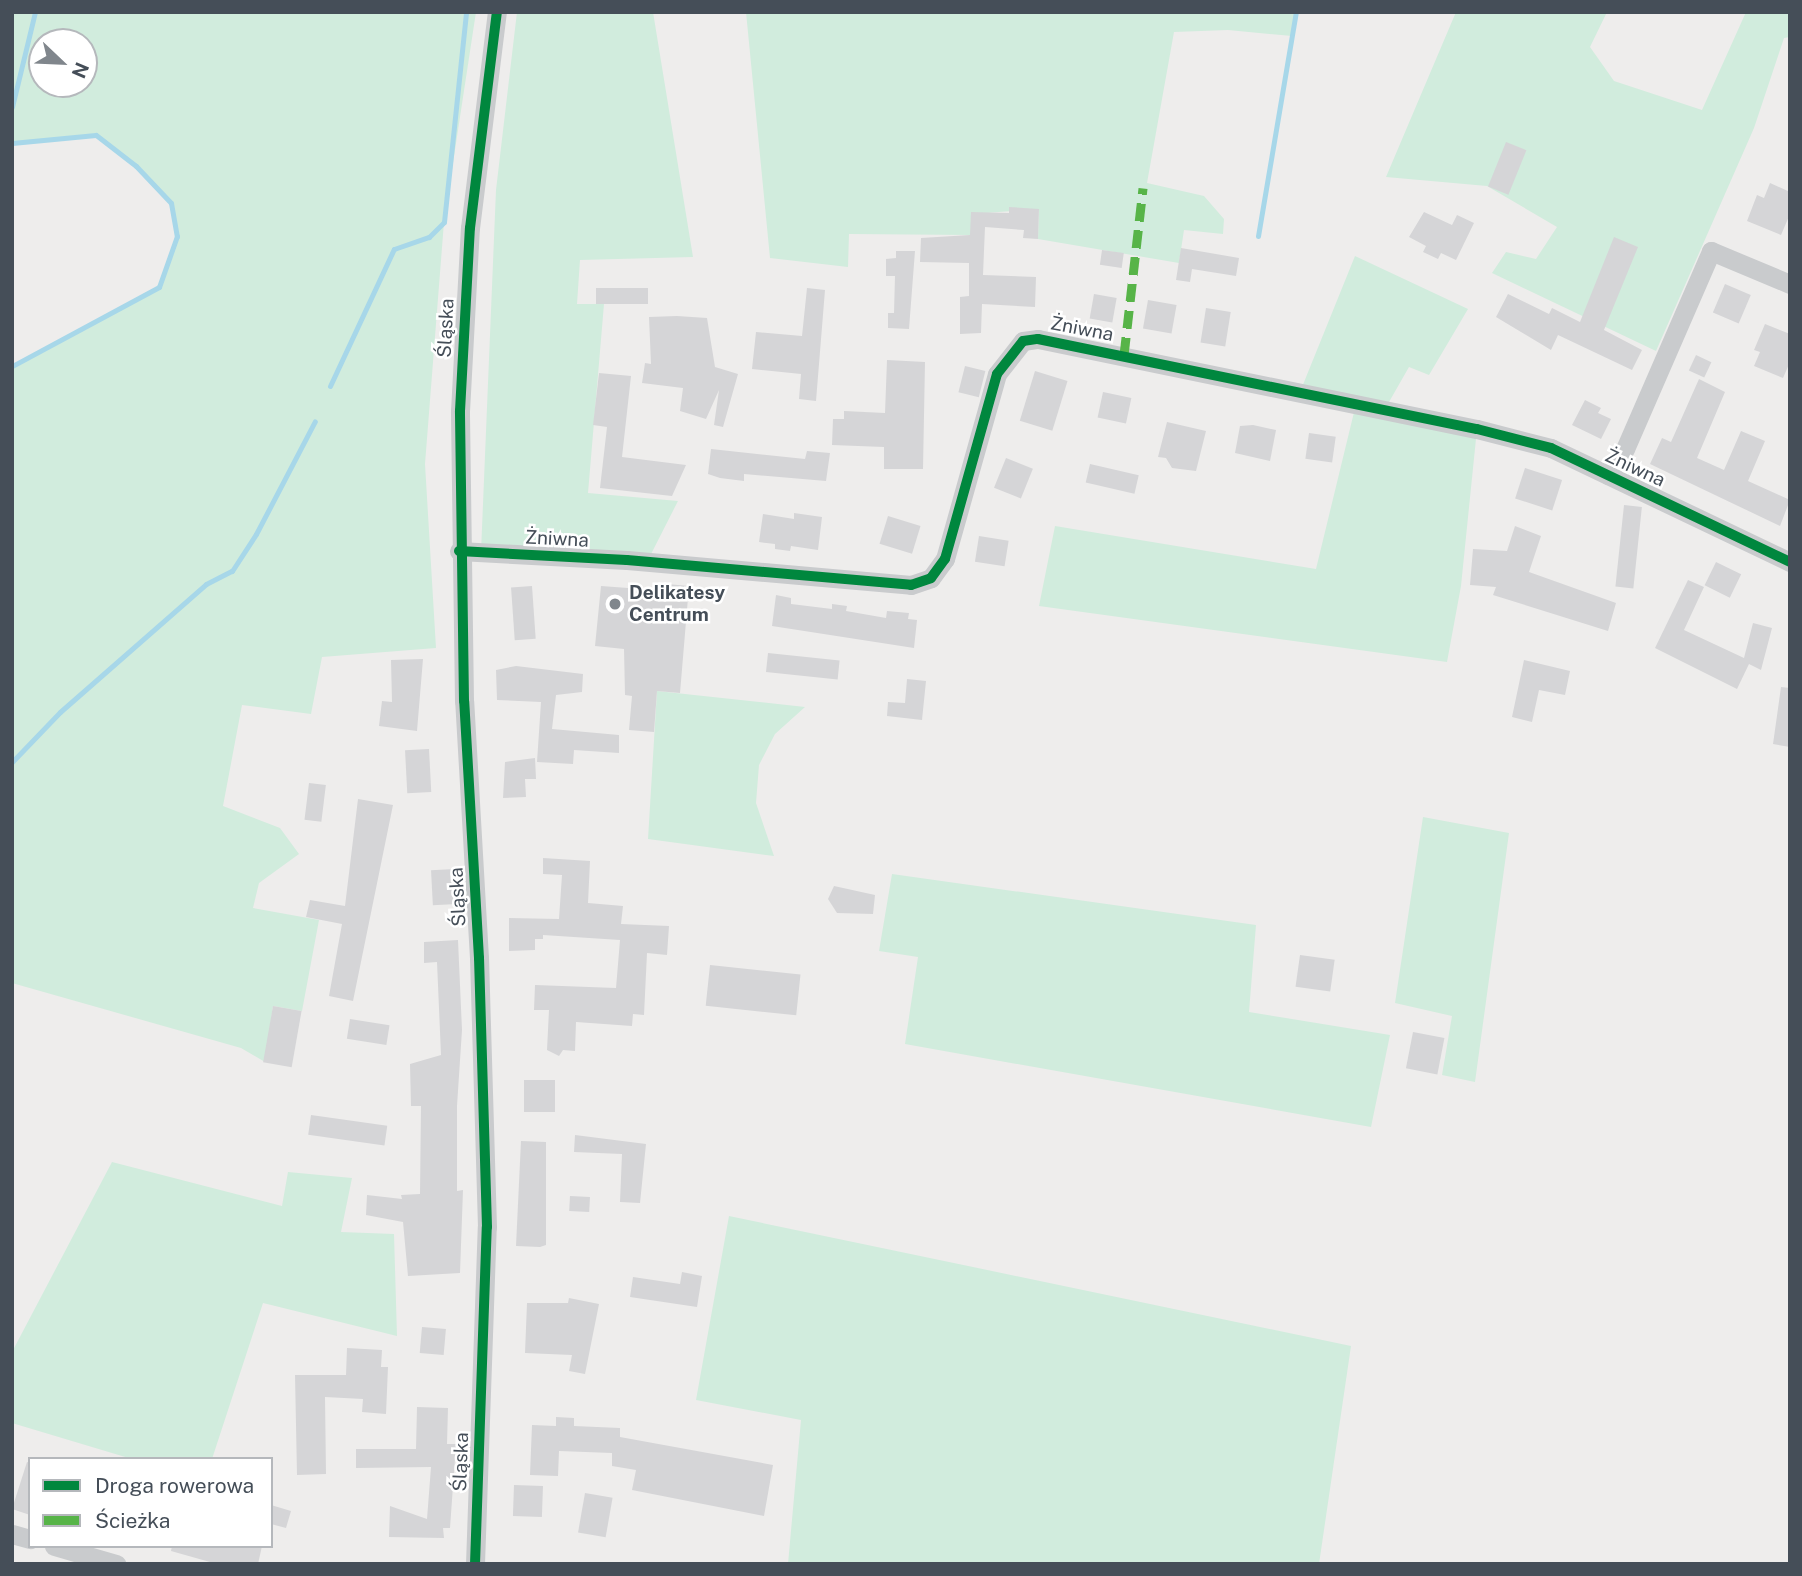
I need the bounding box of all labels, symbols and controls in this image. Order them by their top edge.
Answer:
north arrow [28,28,98,98]
text: N [67,59,94,82]
street label: Śląska [433,298,459,358]
street label: Żniwna [1049,312,1115,346]
street label: Żniwna [1601,444,1669,492]
street label: Żniwna [525,526,589,552]
place label: Delikatesy Centrum [629,582,725,626]
marker: Delikatesy Centrum [607,596,623,612]
street label: Śląska [445,867,471,927]
street label: Śląska [449,1432,473,1492]
legend [28,1457,273,1548]
text: Droga rowerowa [95,1473,254,1498]
text: Ścieżka [95,1508,170,1533]

